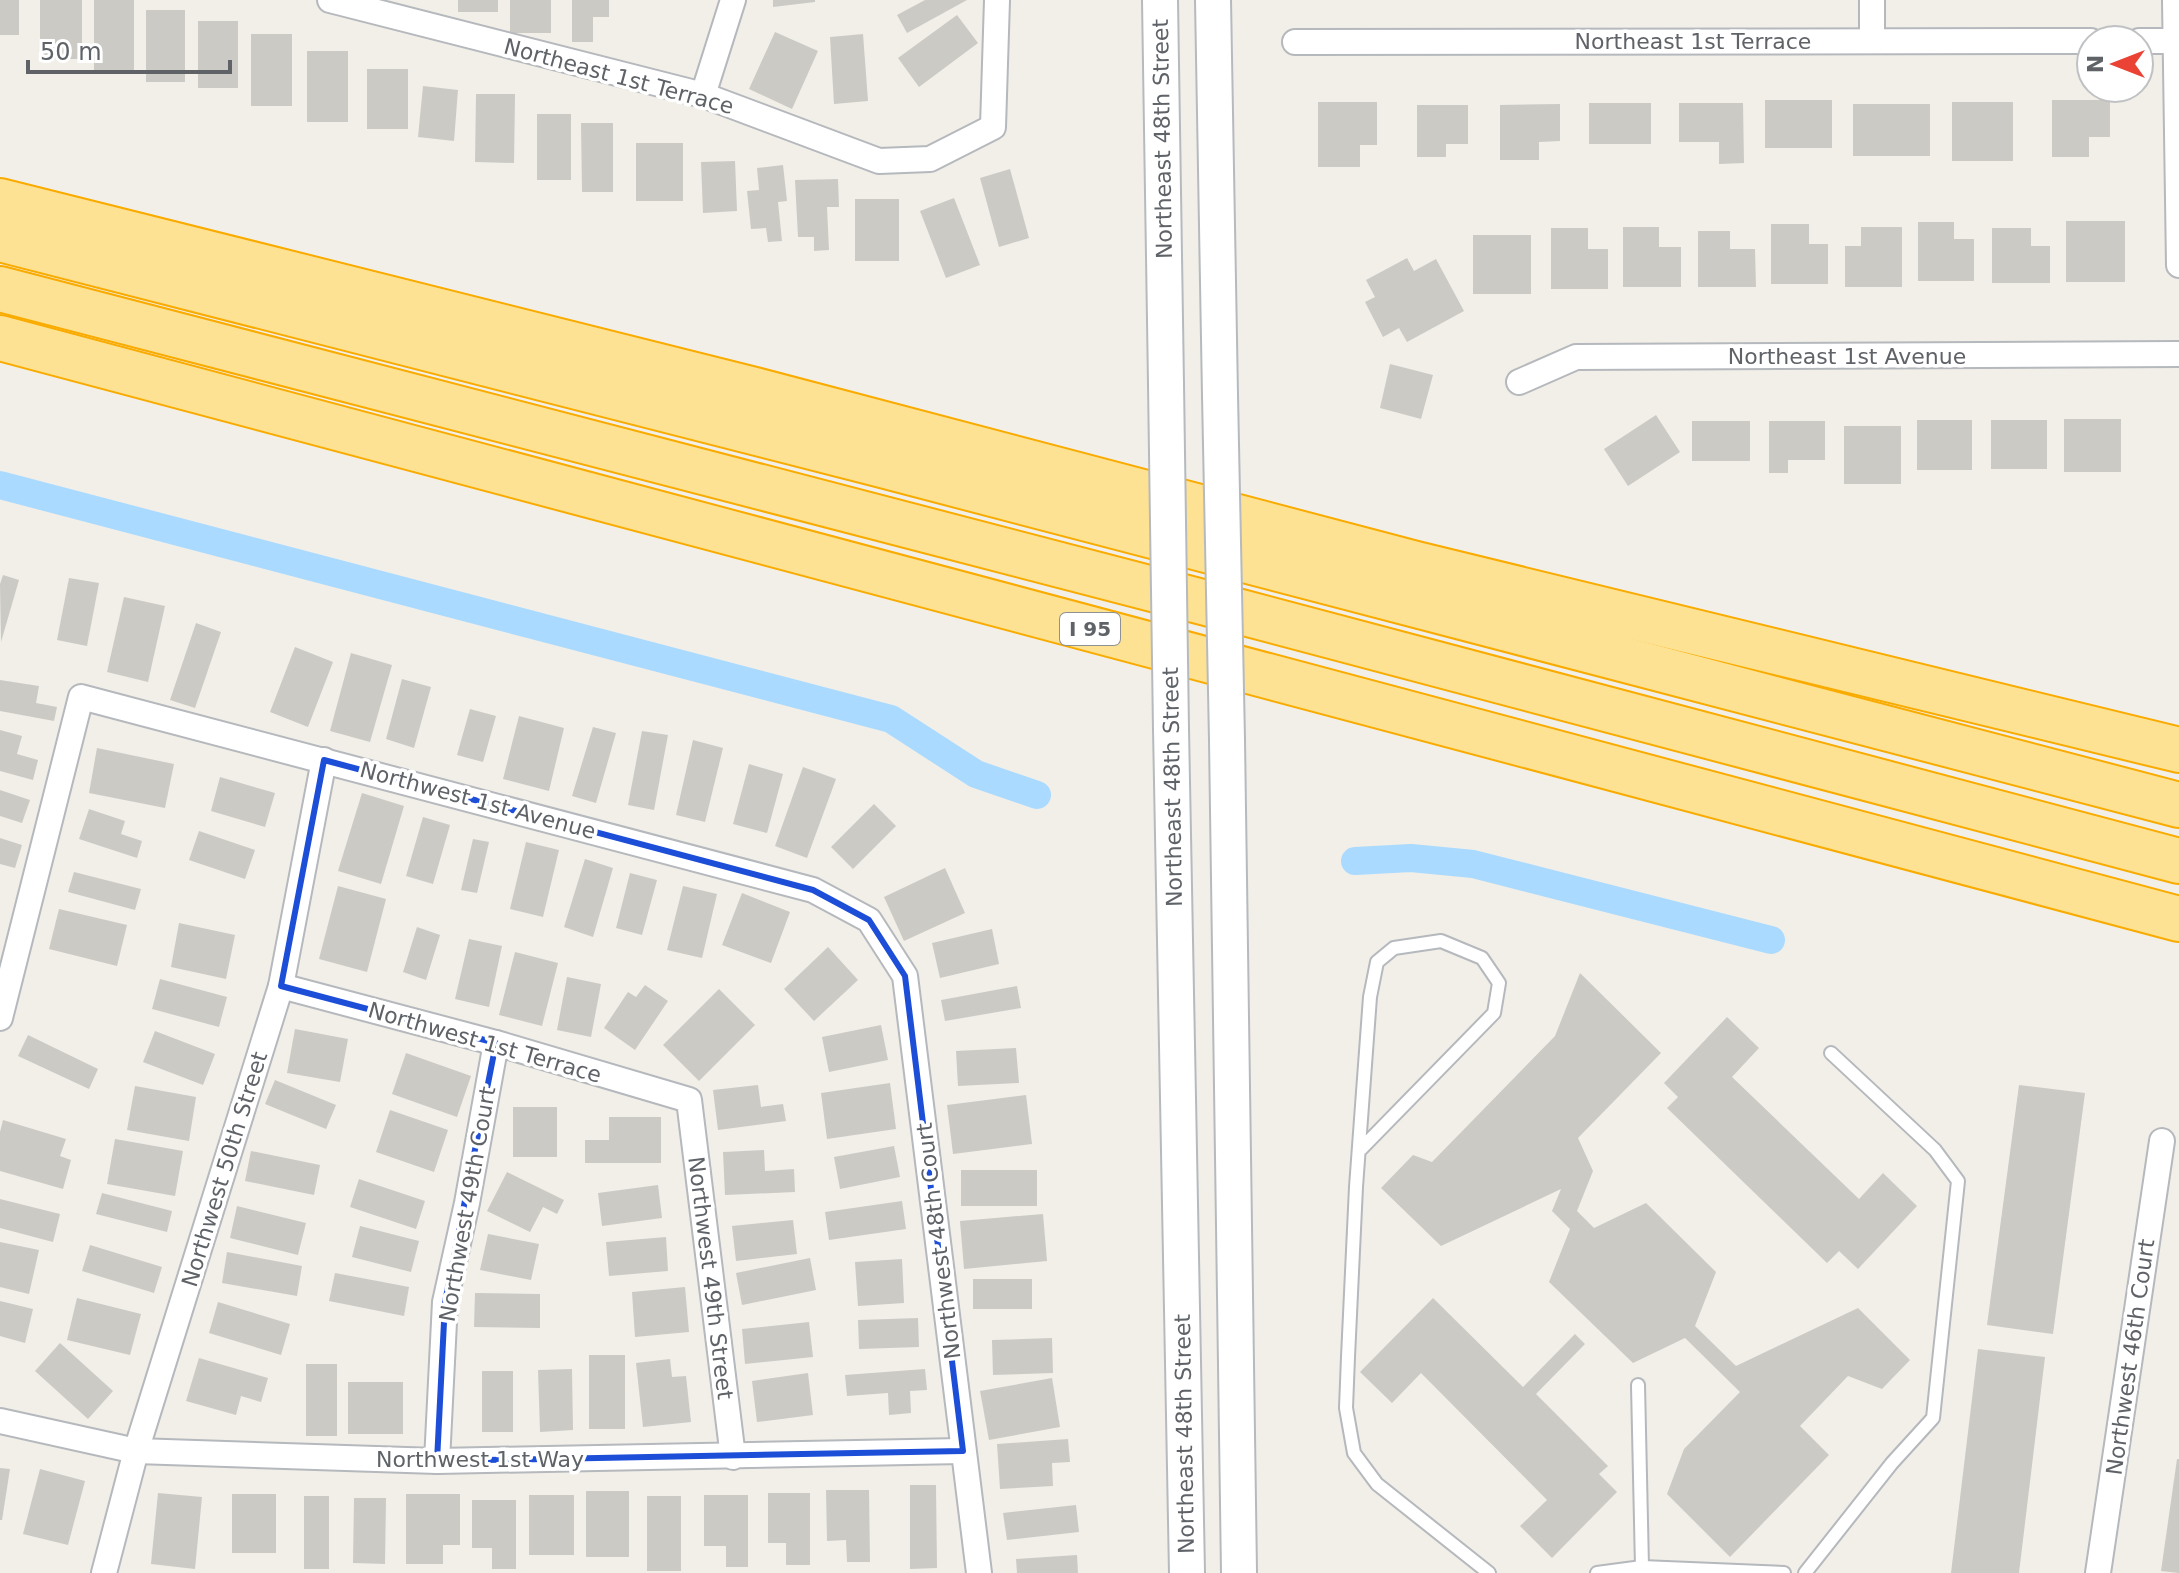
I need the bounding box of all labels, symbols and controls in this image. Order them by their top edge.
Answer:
street label: Northeast 48th Street [1148,18,1177,259]
scale bar [28,24,230,74]
north arrow [2075,24,2155,104]
street label: Northeast 1st Terrace [1575,29,1811,54]
street label: Northeast 1st Terrace [501,34,736,119]
text: 50 m [40,38,102,66]
text: N [2083,55,2108,73]
street label: Northeast 1st Avenue [1728,344,1966,369]
road number: I 95 [1060,613,1120,645]
street label: Northeast 48th Street [1158,666,1187,907]
street label: Northwest 1st Avenue [357,757,598,844]
street label: Northwest 1st Terrace [365,997,604,1088]
street label: Northwest 50th Street [177,1048,272,1290]
street label: Northwest 49th Court [435,1084,501,1324]
street label: Northwest 48th Court [912,1121,965,1361]
street label: Northwest 49th Street [683,1155,738,1401]
street label: Northwest 46th Court [2102,1237,2159,1477]
street label: Northeast 48th Street [1170,1313,1199,1554]
street label: Northwest 1st Way [376,1447,584,1472]

